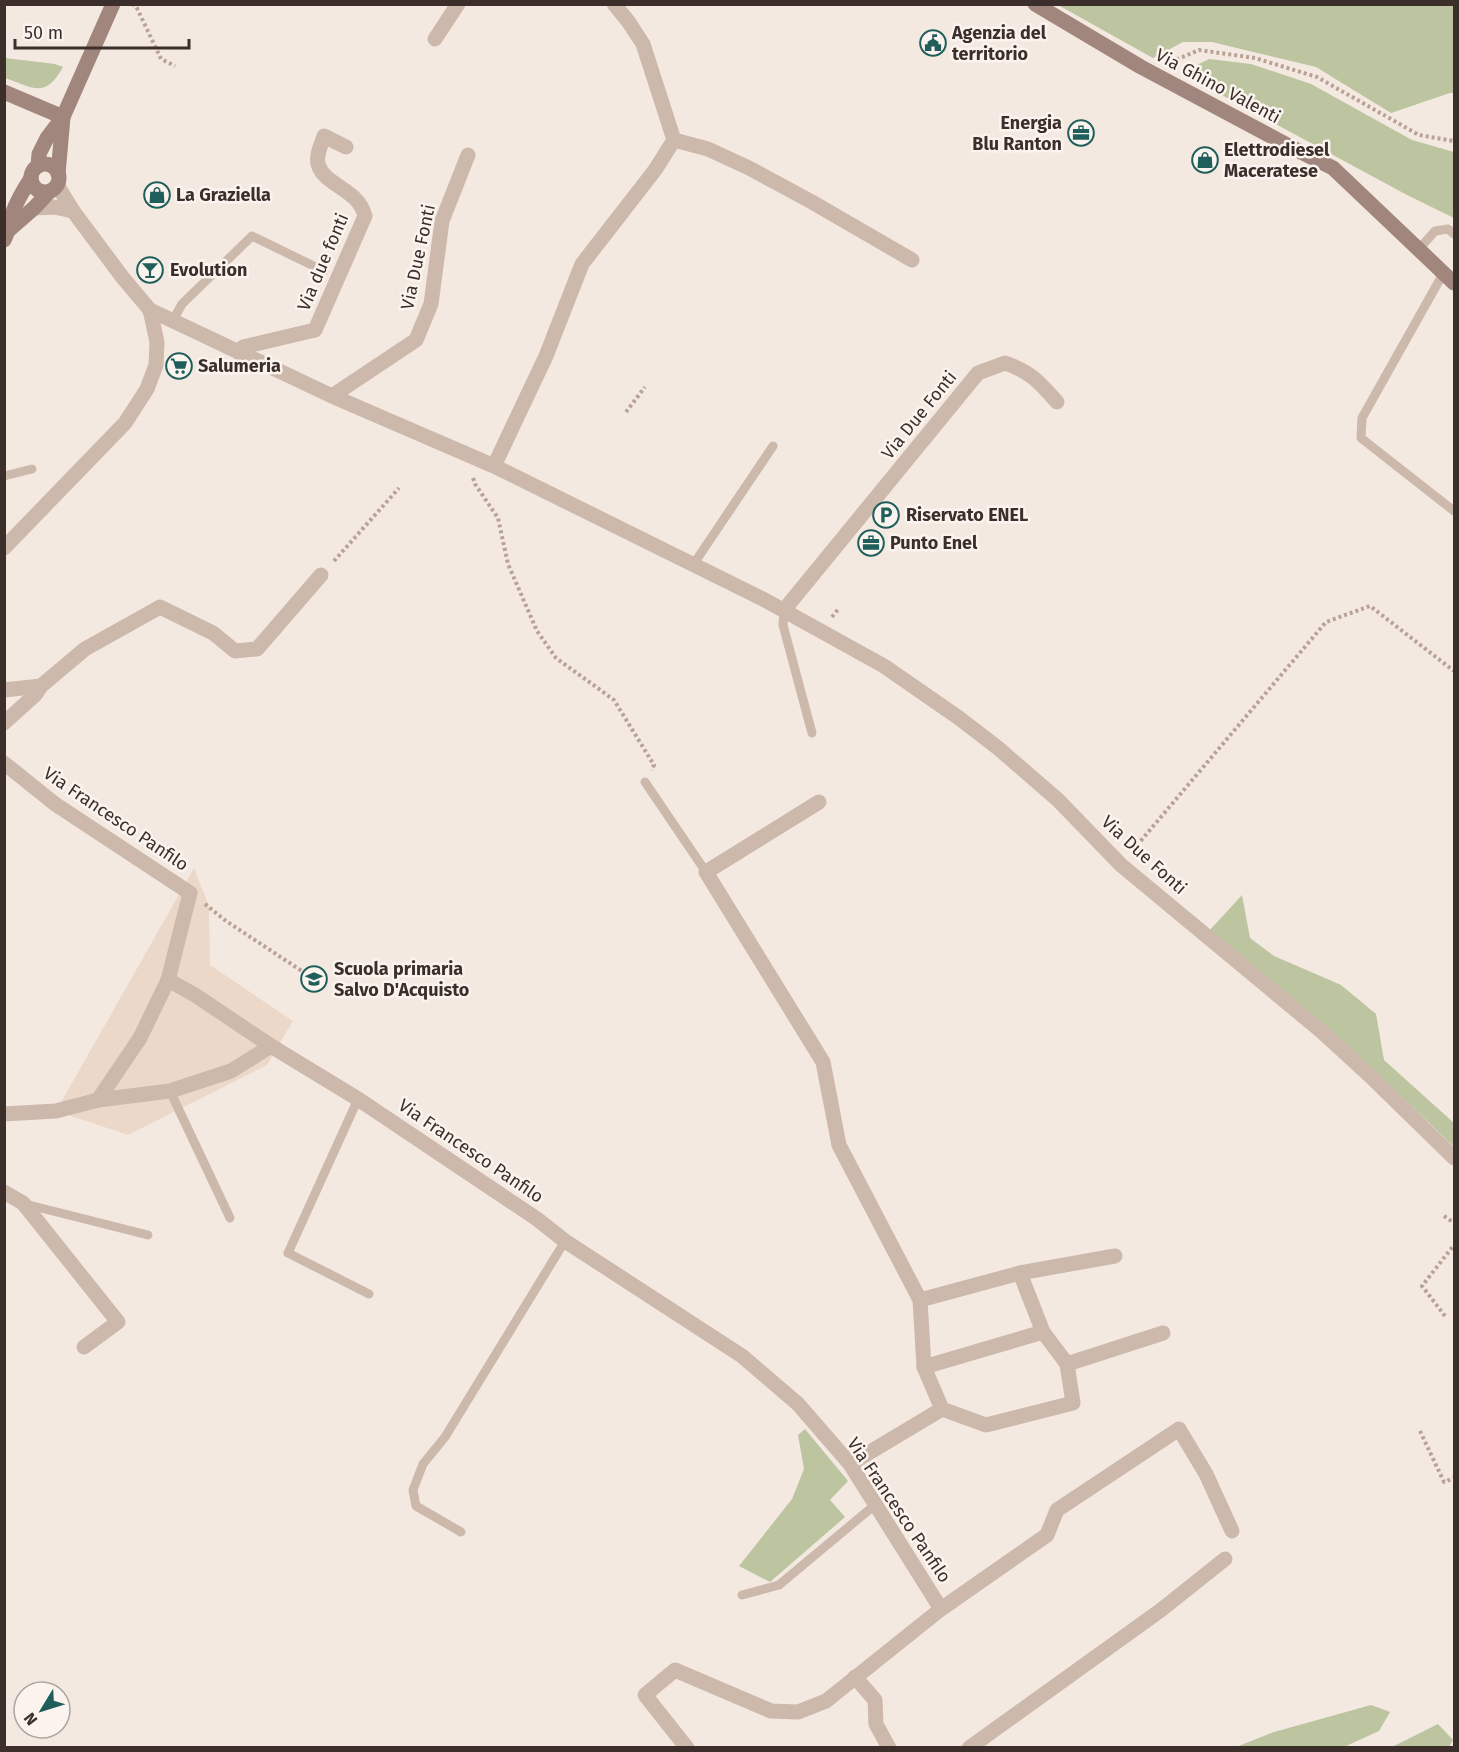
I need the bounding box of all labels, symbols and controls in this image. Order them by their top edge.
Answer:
scale bar [15,12,189,50]
text: 50 m [24,22,63,44]
place label: Agenzia del territorio [951,22,1047,65]
public building icon: Agenzia del territorio [918,28,948,58]
street label: Via Ghino Valenti [1152,44,1284,128]
place label: Energia Blu Ranton [972,112,1062,155]
office icon: Energia Blu Ranton [1066,118,1096,148]
place label: Elettrodiesel Maceratese [1224,139,1330,182]
shop icon: Elettrodiesel Maceratese [1190,145,1220,175]
shop icon: La Graziella [142,180,172,210]
place label: La Graziella [176,184,271,206]
street label: Via Due Fonti [396,202,440,312]
street label: Via due fonti [293,210,353,314]
bar icon: Evolution [135,255,165,285]
place label: Evolution [170,259,247,281]
supermarket icon: Salumeria [164,351,194,381]
place label: Salumeria [198,355,281,377]
street label: Via Due Fonti [877,366,961,464]
parking icon: Riservato ENEL [871,500,901,530]
place label: Riservato ENEL [906,504,1028,526]
office icon: Punto Enel [856,528,886,558]
place label: Punto Enel [890,532,978,554]
street label: Via Francesco Panfilo [39,762,193,876]
street label: Via Due Fonti [1097,811,1191,899]
place label: Scuola primaria Salvo D'Acquisto [334,958,469,1001]
school or university icon: Scuola primaria Salvo D'Acquisto [299,964,329,994]
street label: Via Francesco Panfilo [394,1094,548,1208]
street label: Via Francesco Panfilo [842,1433,956,1587]
north arrow [12,1680,72,1740]
text: N [20,1709,41,1729]

